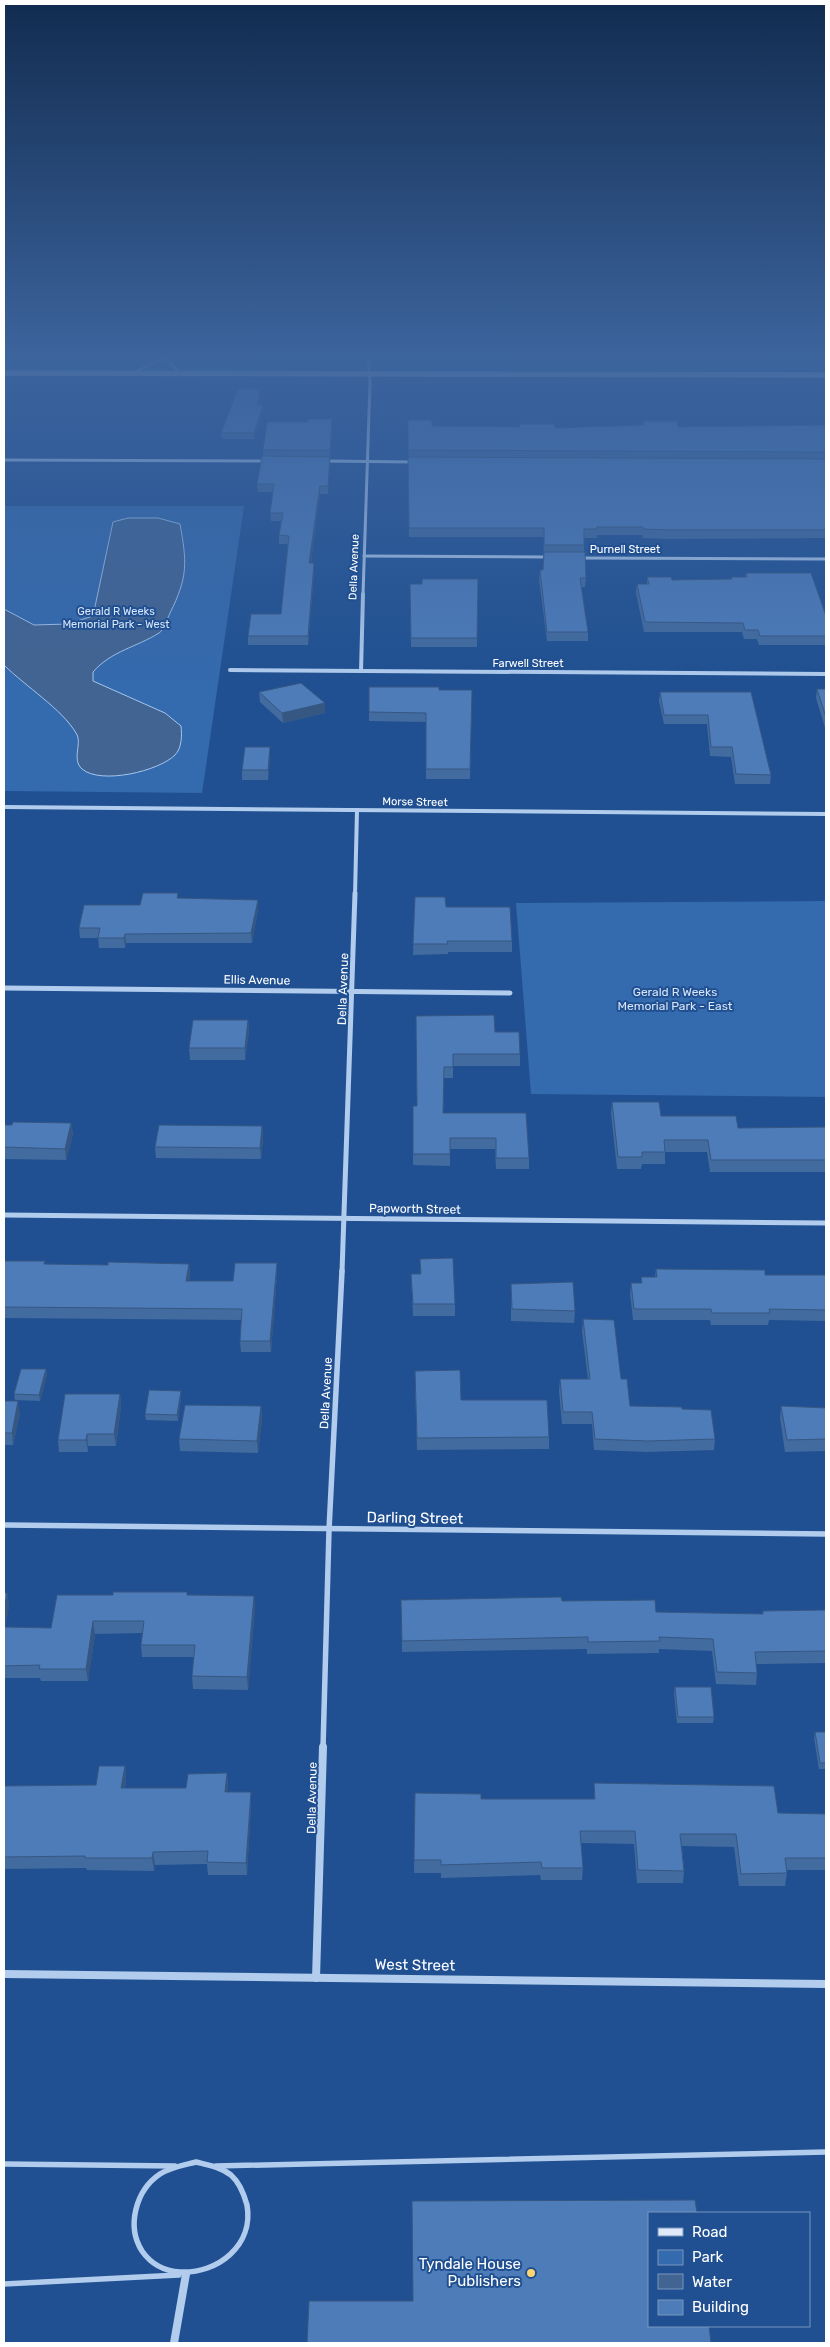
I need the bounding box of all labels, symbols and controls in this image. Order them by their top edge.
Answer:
street label: Della Avenue [346,534,362,600]
street label: Purnell Street [590,543,661,556]
park label: Gerald R Weeks Memorial Park - West [62,605,170,631]
street label: Farwell Street [492,657,564,670]
street label: Morse Street [382,795,449,809]
street label: Della Avenue [335,952,351,1025]
street label: Ellis Avenue [223,972,291,988]
park label: Gerald R Weeks Memorial Park - East [618,985,733,1013]
street label: Papworth Street [369,1201,461,1217]
street label: Della Avenue [317,1356,335,1429]
street label: Darling Street [367,1508,464,1528]
street label: Della Avenue [304,1762,320,1834]
street label: West Street [375,1955,456,1975]
legend [648,2212,810,2327]
text: Road [692,2223,728,2241]
text: Park [692,2248,723,2266]
place label: Tyndale House Publishers [419,2255,521,2290]
marker: Tyndale House Publishers [525,2267,537,2279]
text: Water [692,2273,732,2291]
text: Building [692,2298,749,2316]

